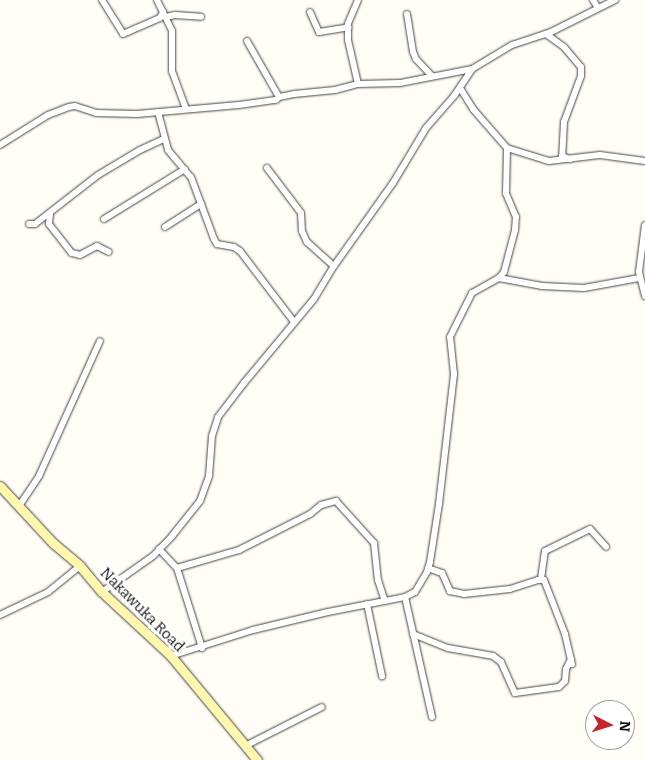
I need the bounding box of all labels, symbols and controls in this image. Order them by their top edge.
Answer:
street label: Nakawuka Road [96,564,188,656]
north arrow [585,700,635,750]
text: N [616,720,633,732]

